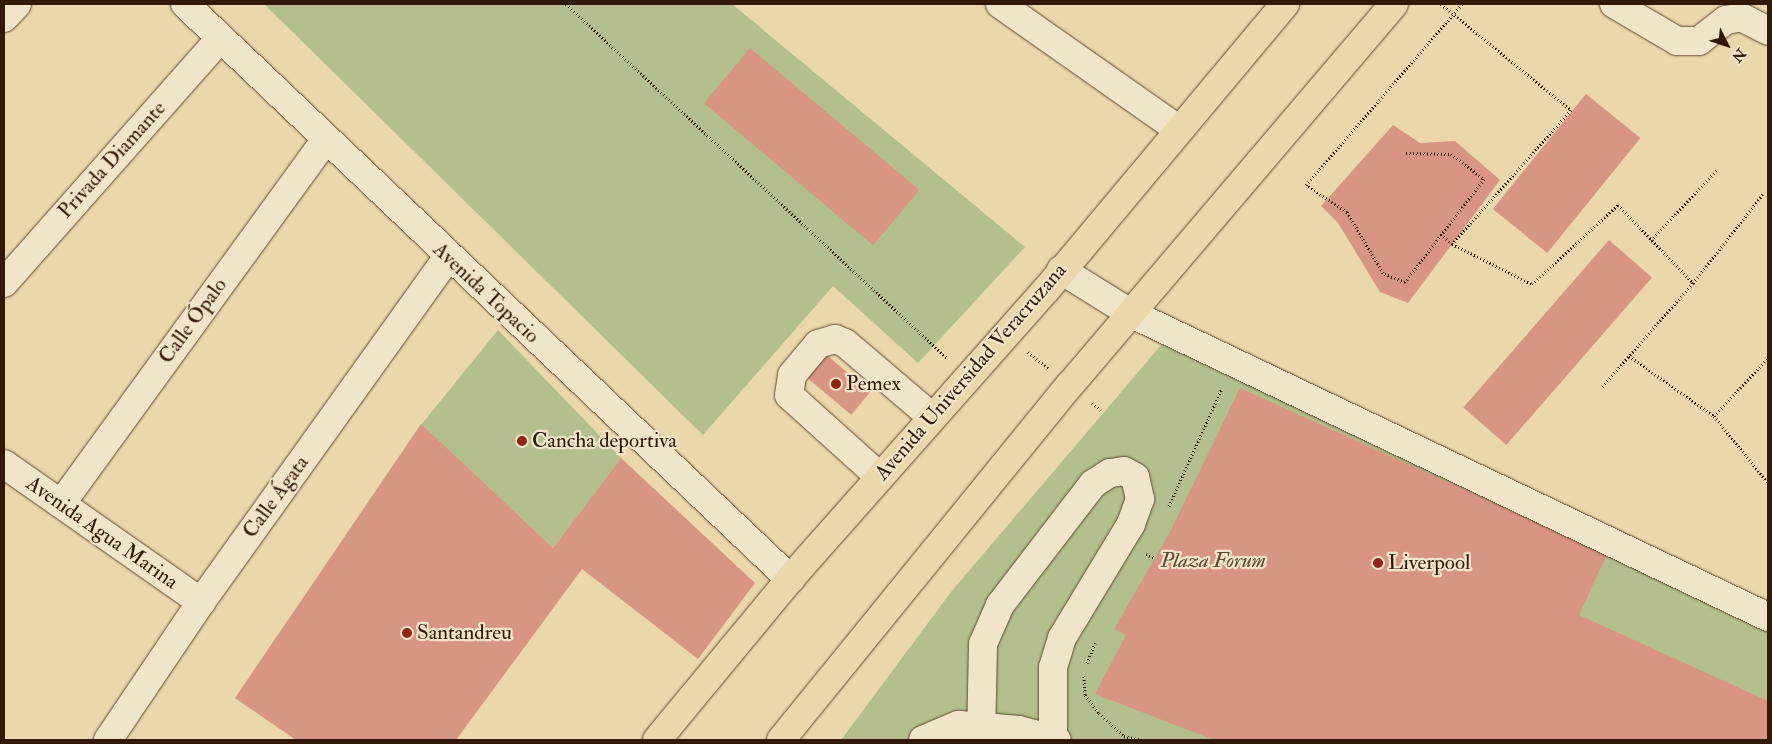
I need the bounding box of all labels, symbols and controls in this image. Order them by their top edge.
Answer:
north arrow [1702,20,1752,70]
text: N [1728,45,1749,65]
street label: Privada Diamante [53,96,171,224]
street label: Avenida Topacio [428,237,544,349]
street label: Avenida Universidad Veracruzana [870,258,1072,486]
street label: Calle Ópalo [154,273,232,369]
place label: Pemex [846,371,901,397]
marker: Pemex [830,378,842,390]
place label: Cancha deportiva [532,428,677,454]
marker: Cancha deportiva [516,435,528,447]
street label: Calle Ágata [238,451,314,543]
street label: Avenida Agua Marina [21,471,183,595]
park label: Plaza Forum [1160,548,1266,574]
place label: Liverpool [1388,550,1470,576]
marker: Liverpool [1372,557,1384,569]
place label: Santandreu [417,620,512,646]
marker: Santandreu [401,627,413,639]

